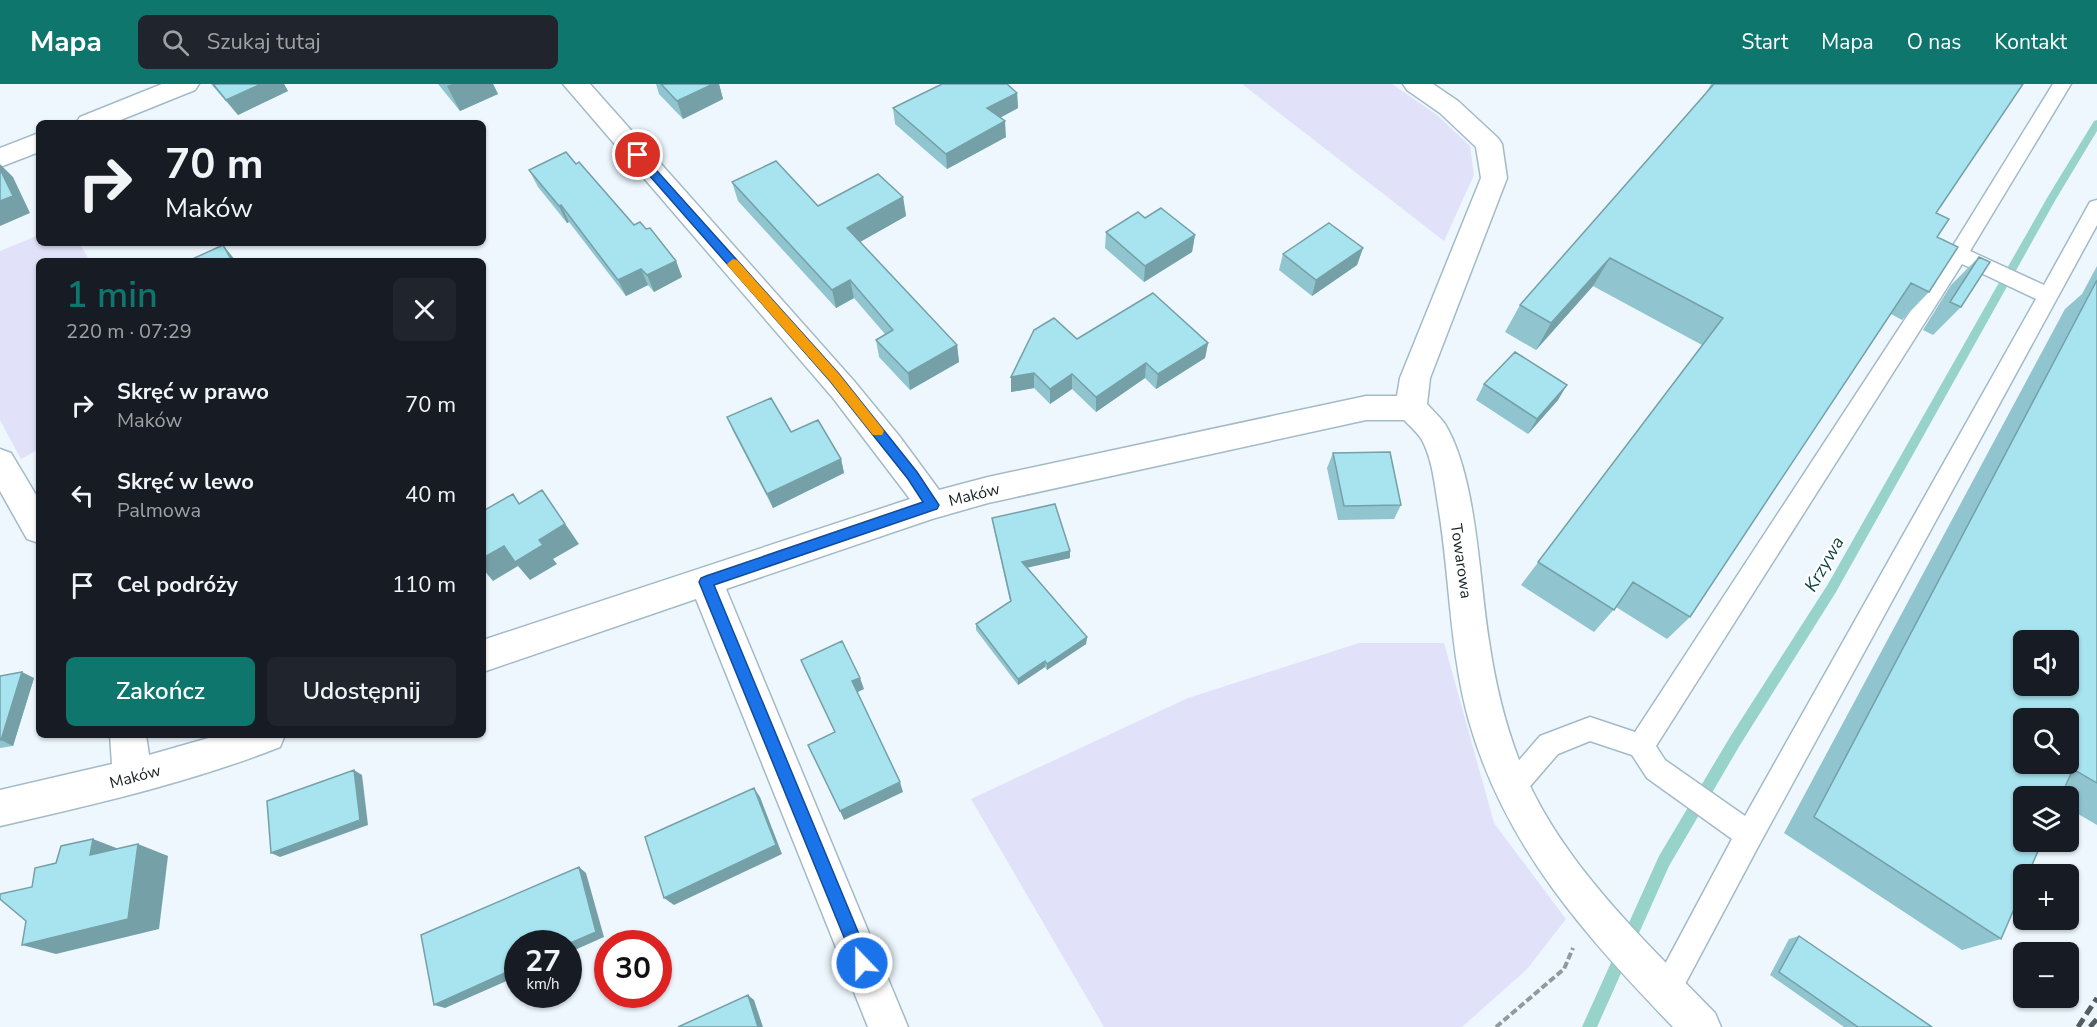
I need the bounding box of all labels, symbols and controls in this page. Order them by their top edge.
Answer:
search box [138,15,558,69]
text: Mapa [30,23,102,61]
icon: search [159,26,192,59]
text: Szukaj tutaj [207,27,321,57]
text: Start [1742,28,1788,56]
text: Mapa [1821,28,1874,56]
text: O nas [1907,28,1961,56]
text: Kontakt [1994,28,2067,56]
pin [612,129,663,180]
text: 70 m [165,136,264,193]
icon: arrive [621,138,654,171]
icon: right [66,144,144,222]
text: Maków [165,190,253,227]
text: 1 min [66,271,158,320]
button: close [393,278,456,341]
text: 220 m · 07:29 [66,318,192,345]
text: Skręć w prawo [117,377,269,407]
icon: right [66,389,99,422]
text: 70 m [405,390,456,420]
text: Maków [117,407,182,434]
text: Skręć w lewo [117,467,254,497]
street label: Maków [946,478,1003,512]
icon: left [66,479,99,512]
text: 40 m [405,480,456,510]
text: Palmowa [117,497,201,524]
street label: Towarowa [1445,522,1477,600]
water label: Krzywa [1799,532,1849,596]
icon: arrive [66,569,99,602]
text: Cel podróży [117,570,238,600]
text: 110 m [392,570,456,600]
map controls [2013,630,2079,1008]
button: sound [2013,630,2079,696]
button: Zakończ [66,657,255,726]
button: Udostępnij [267,657,456,726]
button: search [2013,708,2079,774]
street label: Maków [107,759,164,794]
button: layers [2013,786,2079,852]
button: + [2013,864,2079,930]
speed limit sign: 30 [594,930,672,1008]
position arrow [830,931,894,995]
text: 27 [525,941,561,982]
button: − [2013,942,2079,1008]
text: km/h [526,974,560,994]

